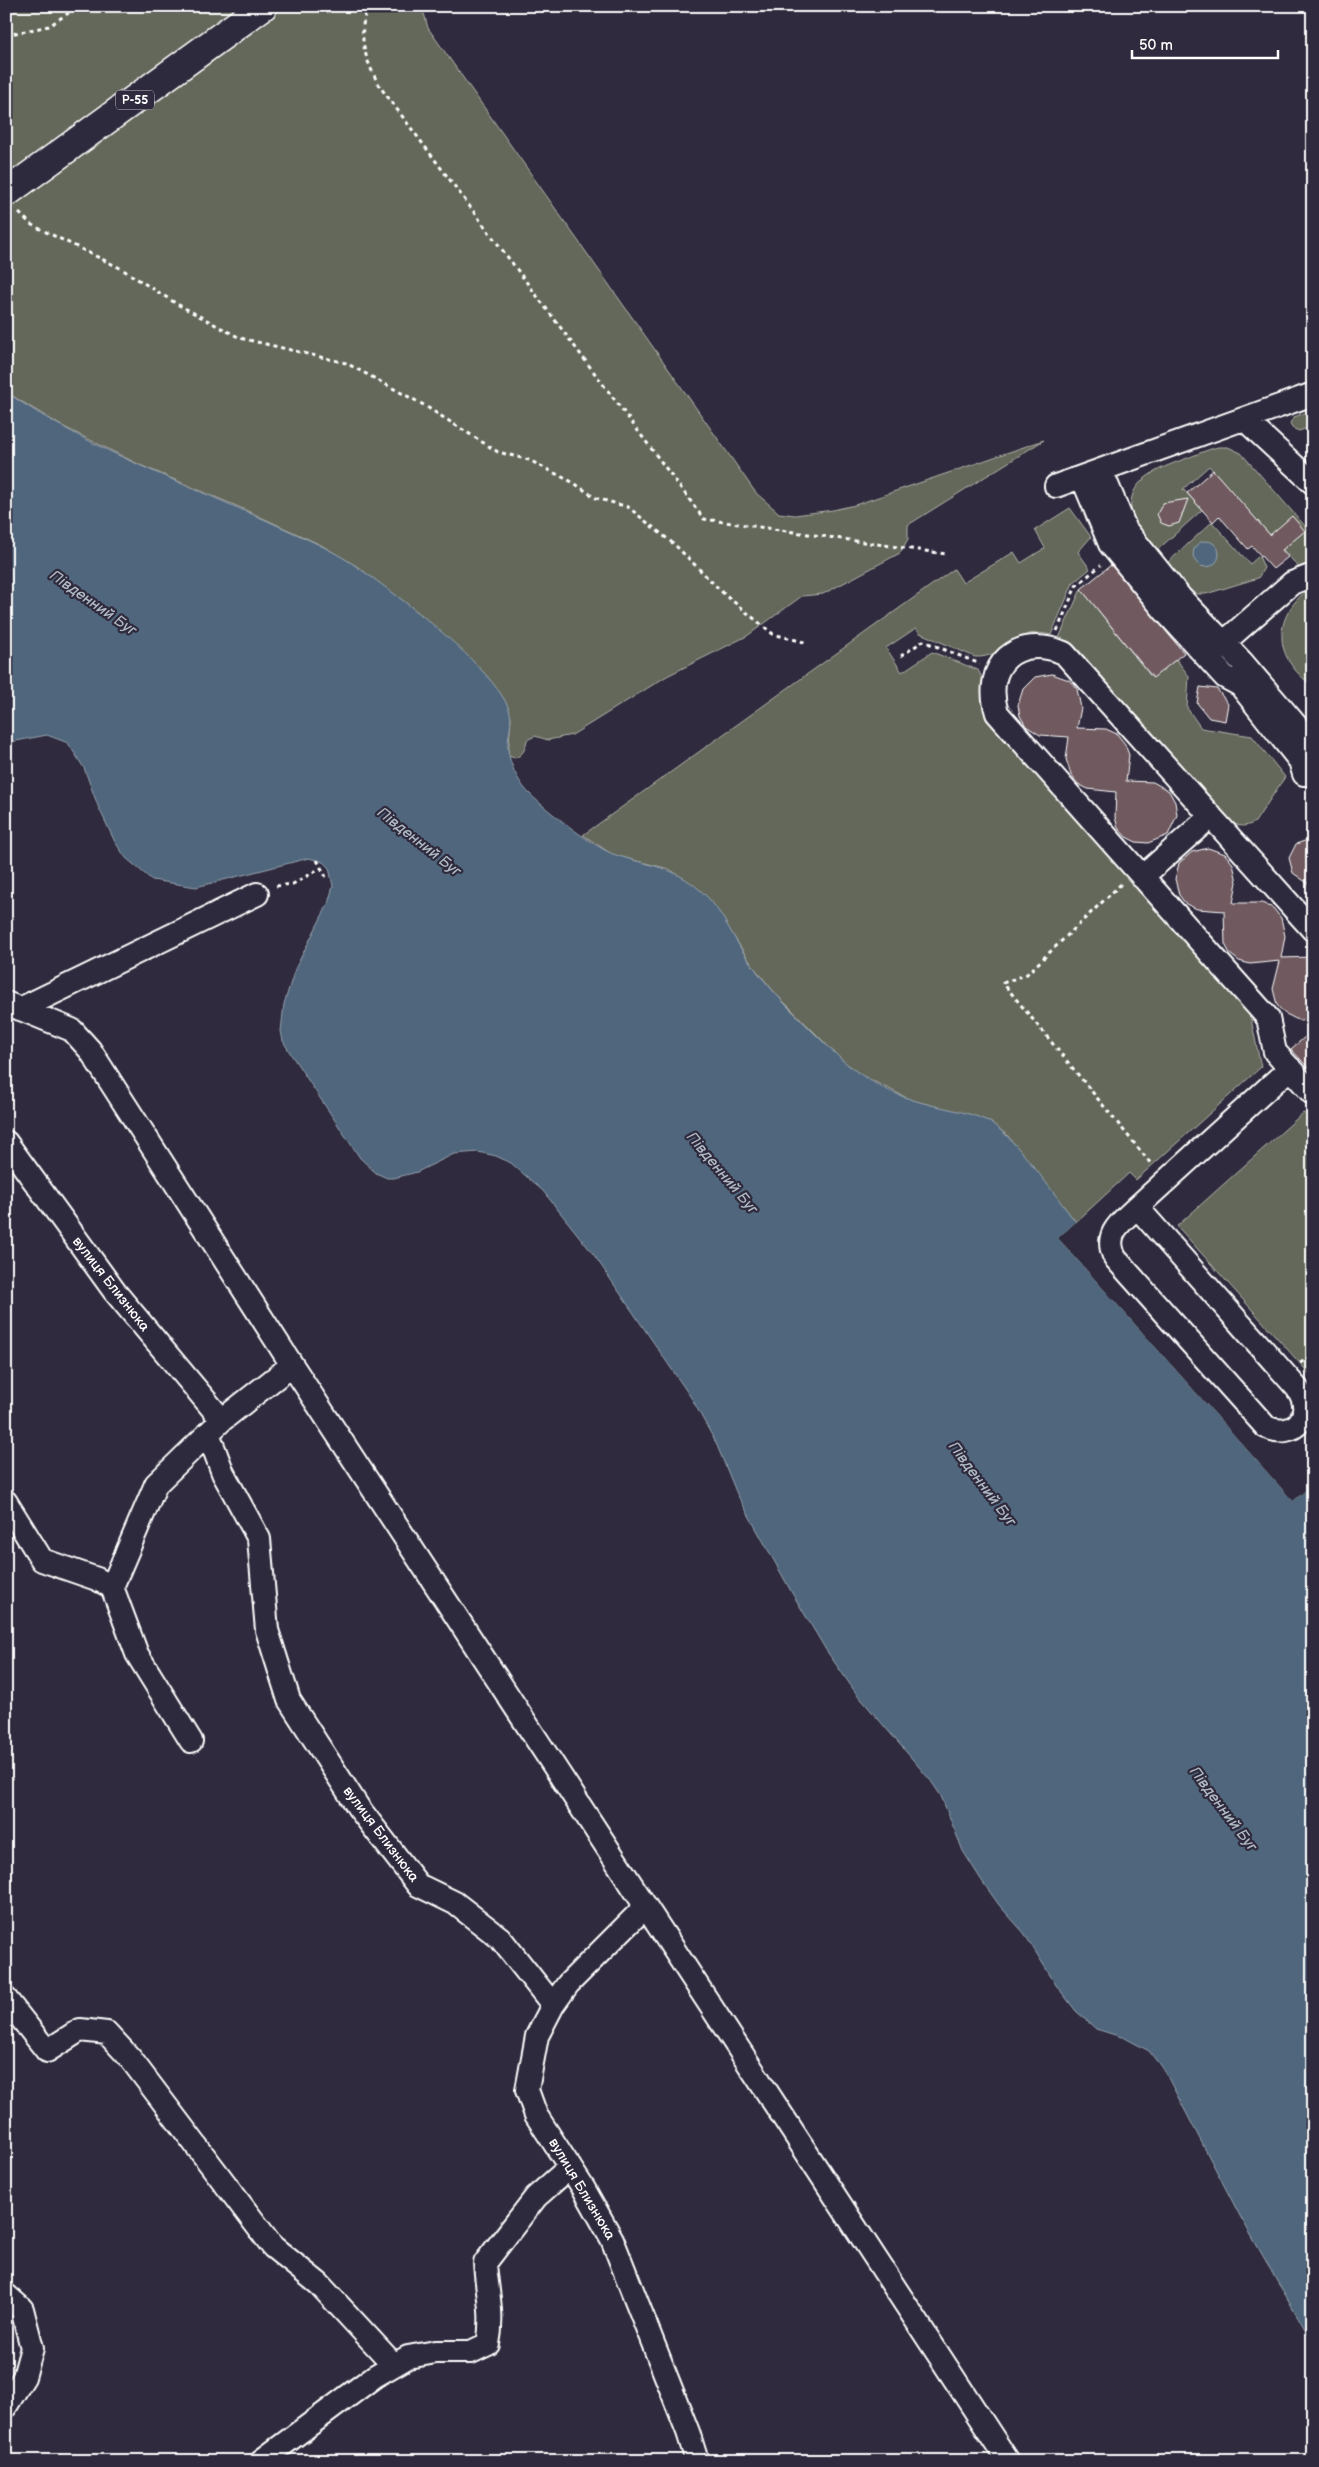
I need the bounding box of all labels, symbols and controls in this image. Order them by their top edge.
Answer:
scale bar [1132,28,1278,60]
text: 50 m [1139,36,1173,55]
road number: Р-55 [116,90,154,110]
water label: Південний Буг [46,566,141,641]
water label: Південний Буг [373,803,466,881]
water label: Південний Буг [682,1128,763,1219]
street label: вулиця Близнюка [69,1233,154,1335]
water label: Південний Буг [944,1438,1021,1531]
water label: Південний Буг [1185,1763,1262,1856]
street label: вулиця Близнюка [339,1783,423,1886]
street label: вулиця Близнюка [545,2135,619,2243]

